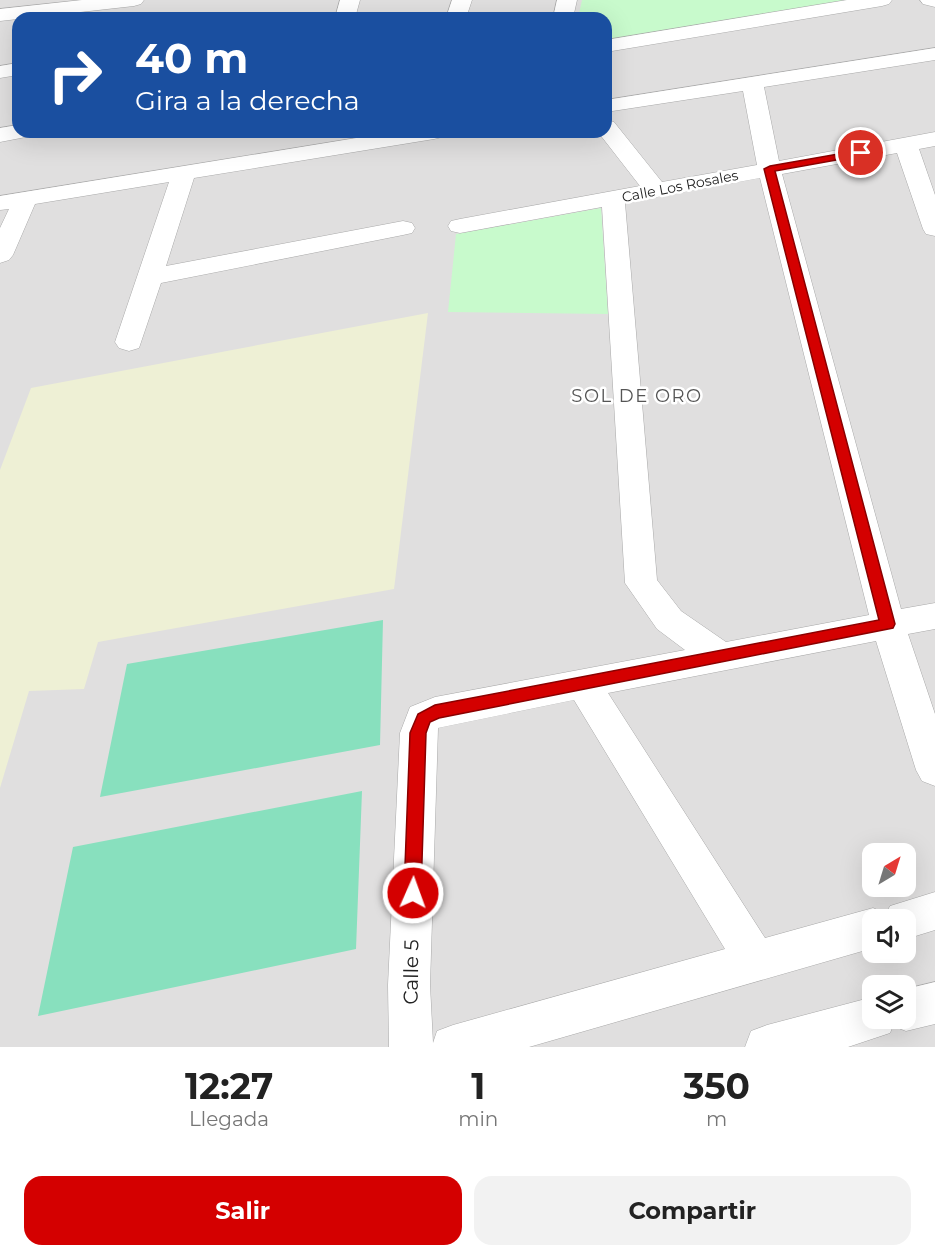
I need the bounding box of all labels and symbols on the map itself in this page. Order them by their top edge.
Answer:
pin [835,127,886,178]
street label: Calle Los Rosales [620,166,740,206]
district label: SOL DE ORO [571,385,703,407]
north arrow [862,843,916,897]
position arrow [381,861,445,925]
street label: Calle 5 [398,939,424,1005]

